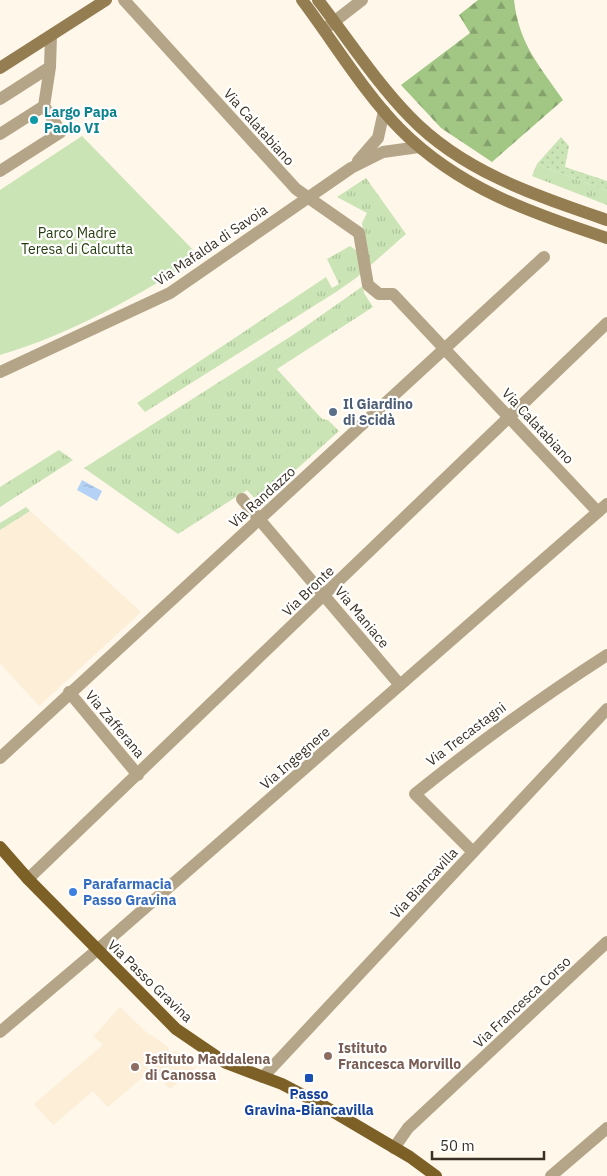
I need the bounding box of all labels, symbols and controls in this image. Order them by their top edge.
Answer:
street label: Via Calatabiano [220,85,298,169]
place label: Largo Papa Paolo VI [44,103,117,137]
marker: Largo Papa Paolo VI [28,114,40,126]
street label: Via Mafalda di Savoia [151,200,271,289]
park label: Parco Madre Teresa di Calcutta [21,224,134,258]
street label: Via Calatabiano [498,384,578,468]
place label: Il Giardino di Scidà [343,395,413,429]
marker: Il Giardino di Scidà [327,406,339,418]
street label: Via Randazzo [225,462,299,532]
street label: Via Bronte [278,562,338,620]
street label: Via Maniace [331,582,393,652]
street label: Via Zafferana [81,686,149,762]
street label: Via Trecastagni [422,698,510,770]
street label: Via Ingegnere [256,722,334,793]
street label: Via Biancavilla [386,843,462,922]
place label: Parafarmacia Passo Gravina [83,875,176,909]
marker: Parafarmacia Passo Gravina [67,886,79,898]
street label: Via Passo Gravina [104,936,197,1026]
street label: Via Francesca Corso [470,952,575,1052]
place label: Istituto Francesca Morvillo [338,1039,461,1073]
place label: Istituto Maddalena di Canossa [145,1050,270,1084]
marker: Istituto Francesca Morvillo [322,1050,334,1062]
marker: Istituto Maddalena di Canossa [129,1061,141,1073]
marker: Passo Gravina-Biancavilla [303,1072,315,1084]
place label: Passo Gravina-Biancavilla [244,1085,374,1119]
scale bar [432,1128,544,1160]
text: 50 m [440,1136,475,1155]

